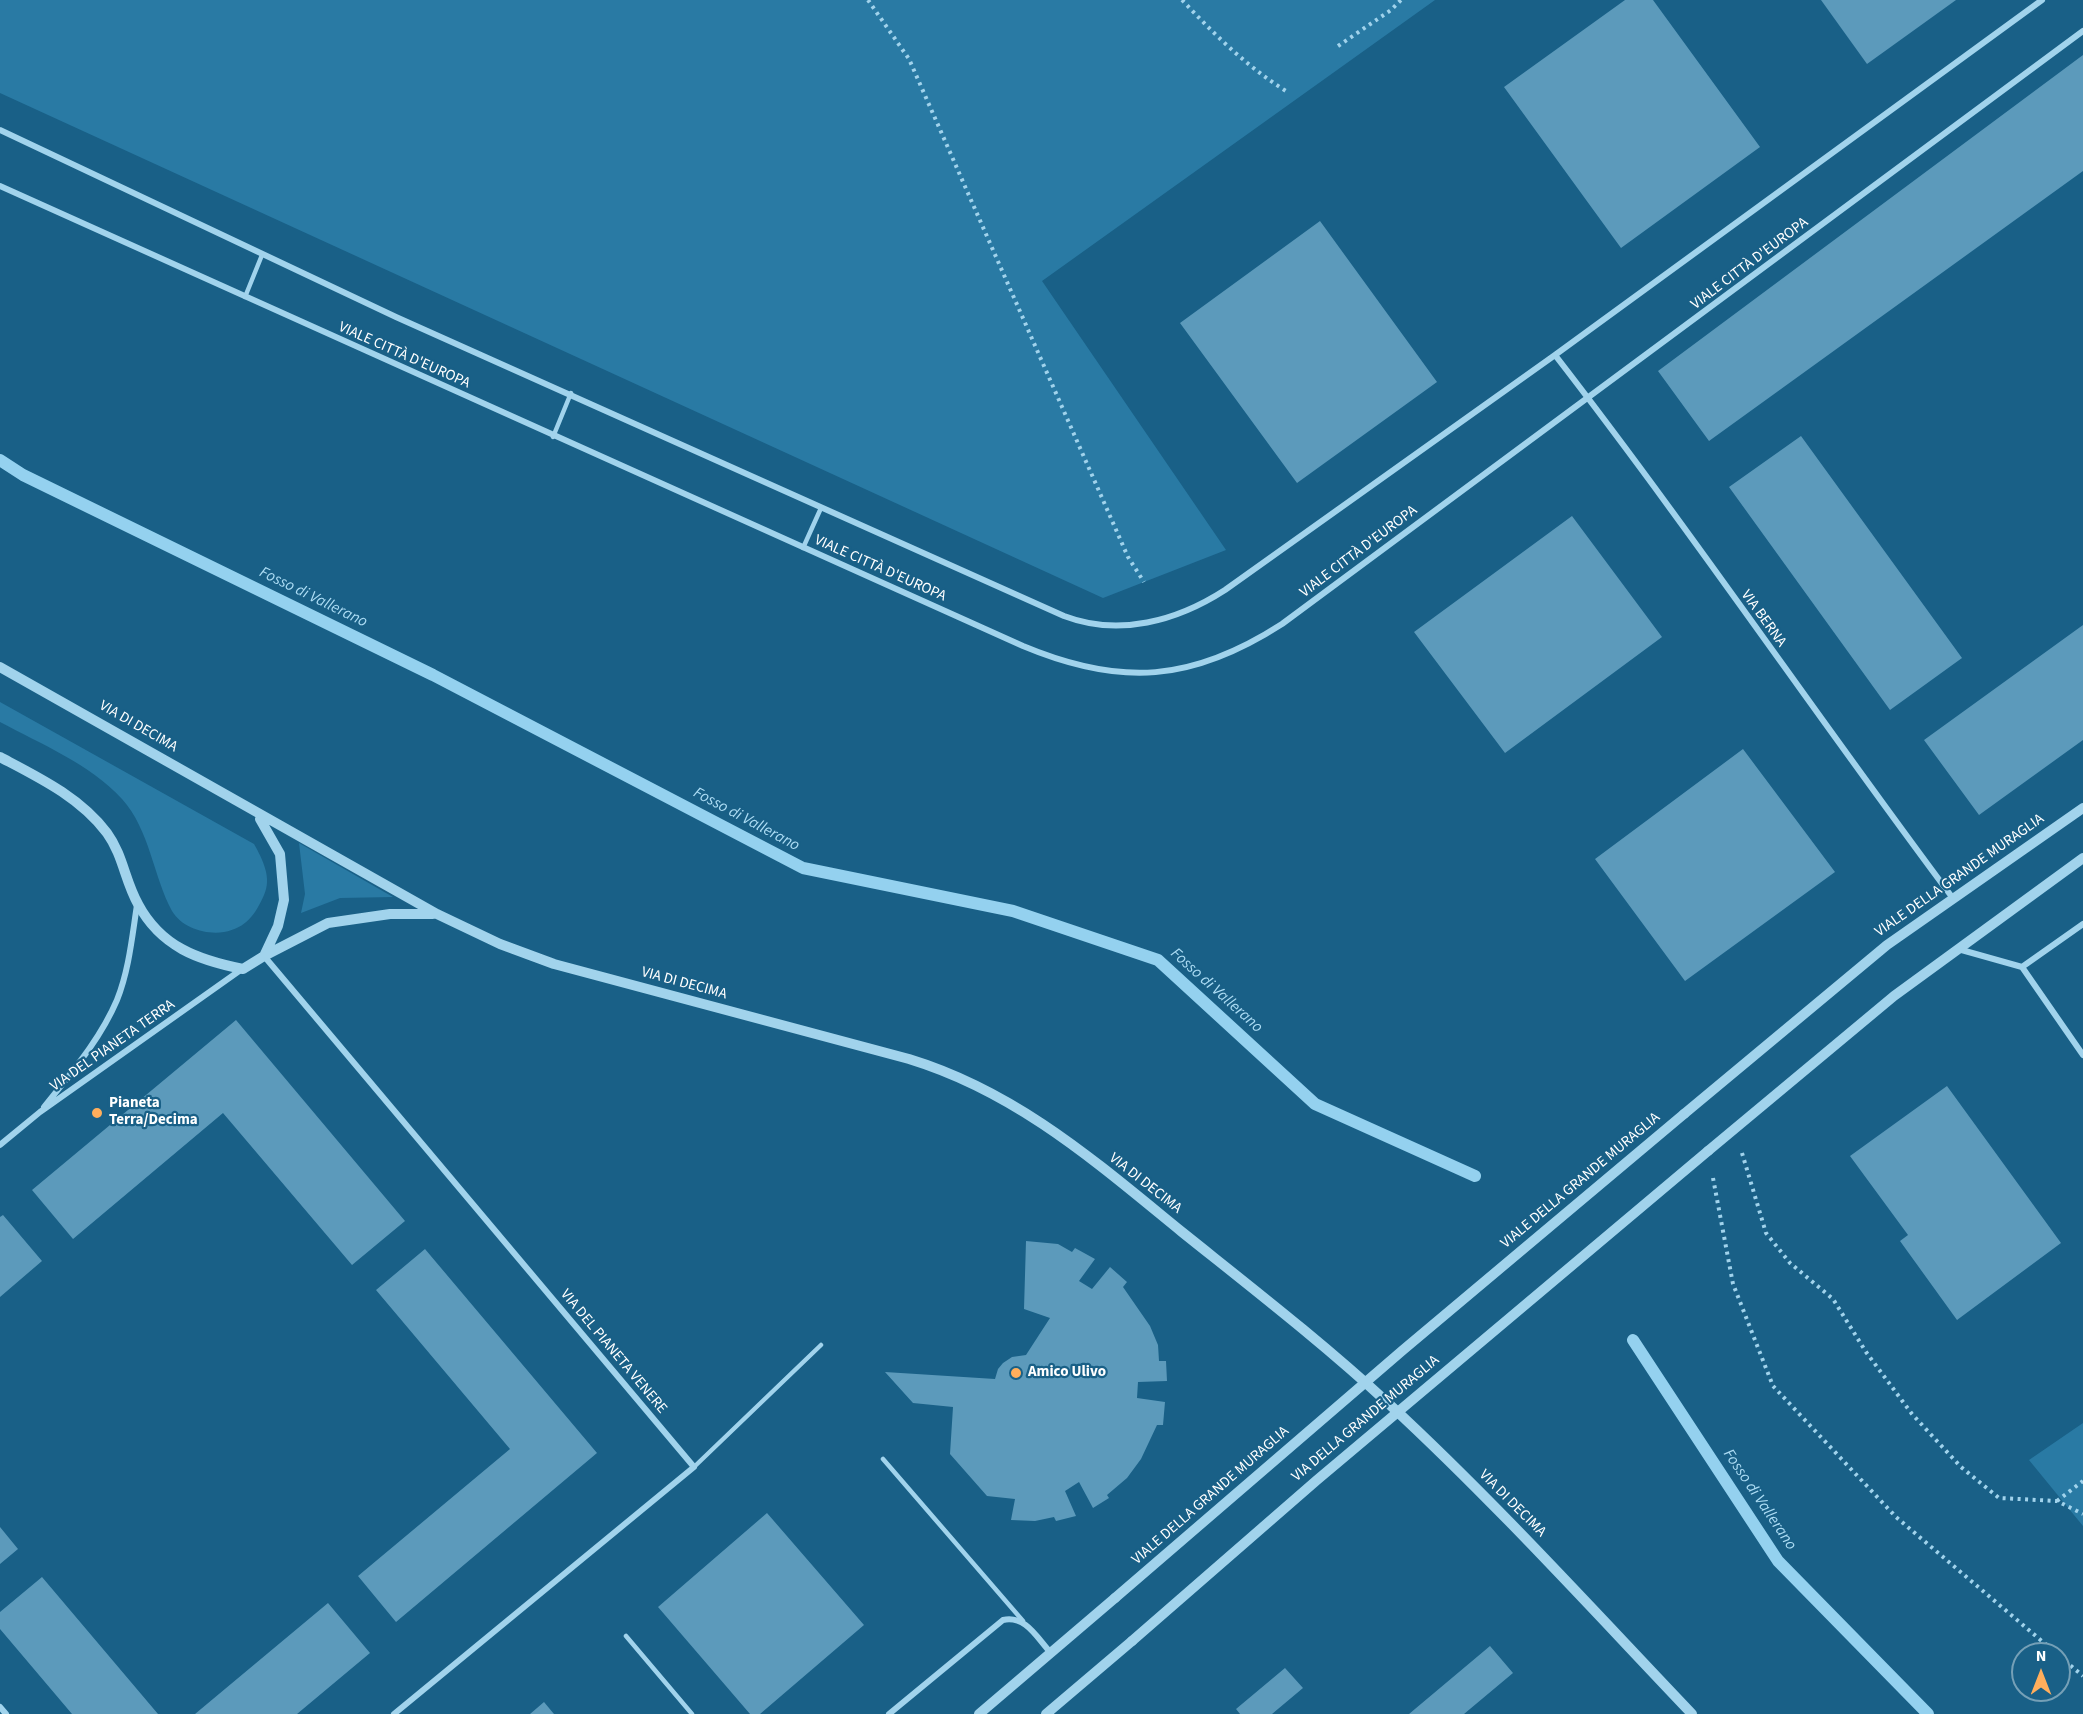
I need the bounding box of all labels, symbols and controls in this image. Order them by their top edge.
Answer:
street label: VIALE CITTÀ D'EUROPA [1688,214,1812,314]
street label: VIALE CITTÀ D'EUROPA [335,319,473,393]
street label: VIALE CITTÀ D'EUROPA [1297,502,1421,602]
street label: VIALE CITTÀ D'EUROPA [811,532,949,606]
water label: Fosso di Vallerano [256,564,370,632]
street label: VIA BERNA [1736,587,1790,651]
street label: VIA DI DECIMA [96,697,180,757]
water label: Fosso di Vallerano [690,784,802,856]
street label: VIALE DELLA GRANDE MURAGLIA [1872,811,2048,941]
water label: Fosso di Vallerano [1166,944,1266,1038]
street label: VIA DI DECIMA [639,964,729,1004]
street label: VIA DEL PIANETA TERRA [47,996,179,1096]
place label: Pianeta Terra/Decima [109,1095,198,1130]
marker: Pianeta Terra/Decima [90,1106,104,1120]
street label: VIALE DELLA GRANDE MURAGLIA [1498,1109,1664,1253]
street label: VIA DI DECIMA [1105,1150,1185,1218]
street label: VIA DEL PIANETA VENERE [556,1286,670,1418]
street label: VIA DELLA GRANDE MURAGLIA [1289,1352,1443,1486]
place label: Amico Ulivo [1028,1364,1106,1382]
marker: Amico Ulivo [1009,1366,1023,1380]
street label: VIALE DELLA GRANDE MURAGLIA [1129,1423,1293,1569]
water label: Fosso di Vallerano [1718,1446,1800,1554]
street label: VIA DI DECIMA [1475,1467,1549,1541]
north arrow [2011,1642,2071,1702]
text: N [2036,1645,2046,1667]

